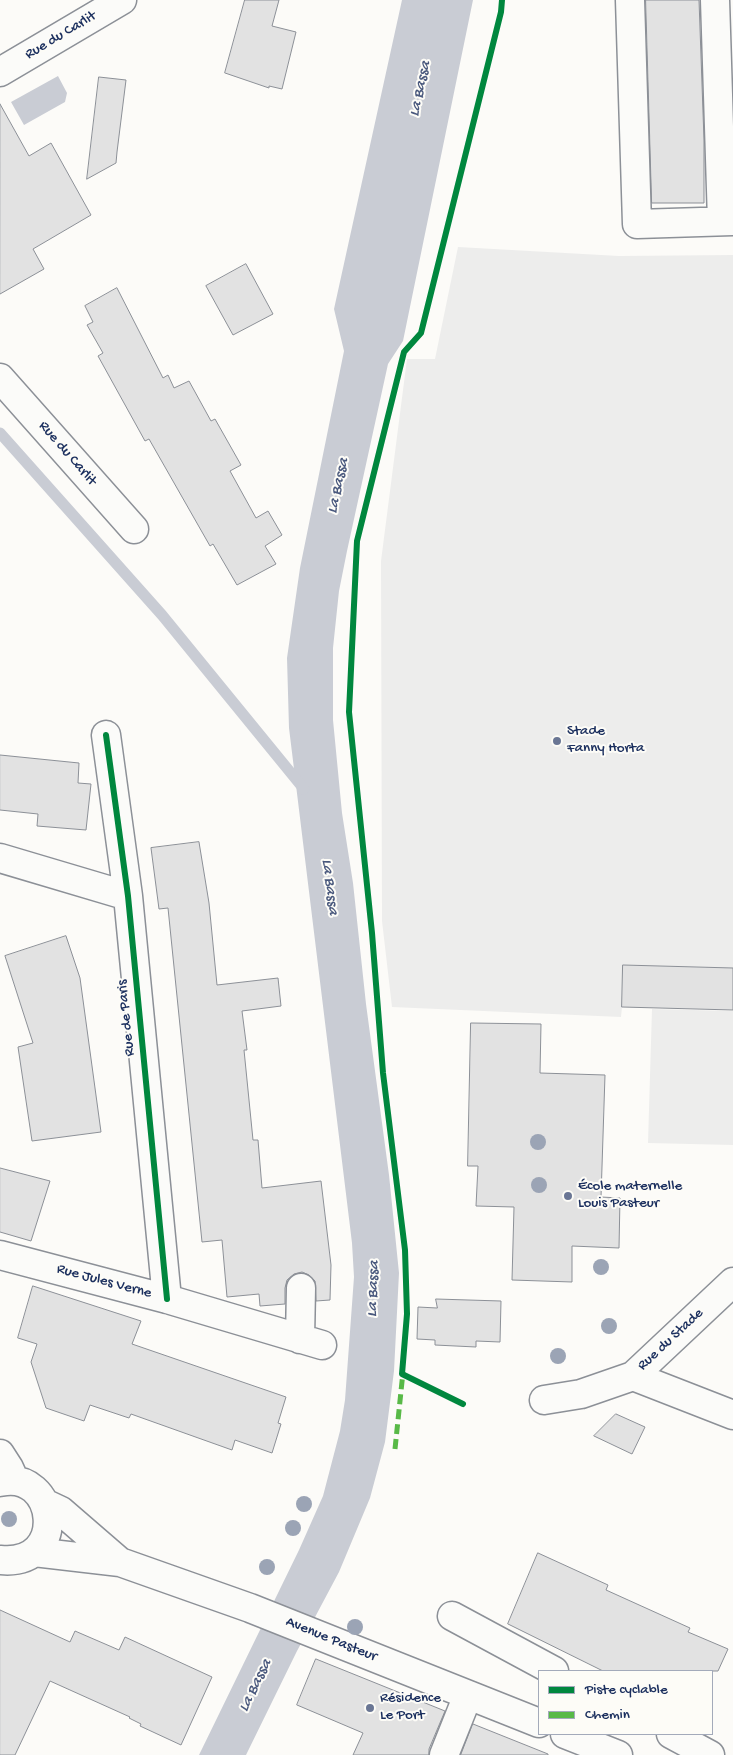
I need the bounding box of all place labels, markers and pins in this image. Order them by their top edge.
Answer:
place label: Stade Fanny Horta [567,723,644,758]
marker: Stade Fanny Horta [551,735,563,747]
place label: École maternelle Louis Pasteur [578,1178,682,1213]
marker: École maternelle Louis Pasteur [562,1190,574,1202]
place label: Résidence Le Port [380,1690,441,1725]
marker: Résidence Le Port [364,1702,376,1714]

